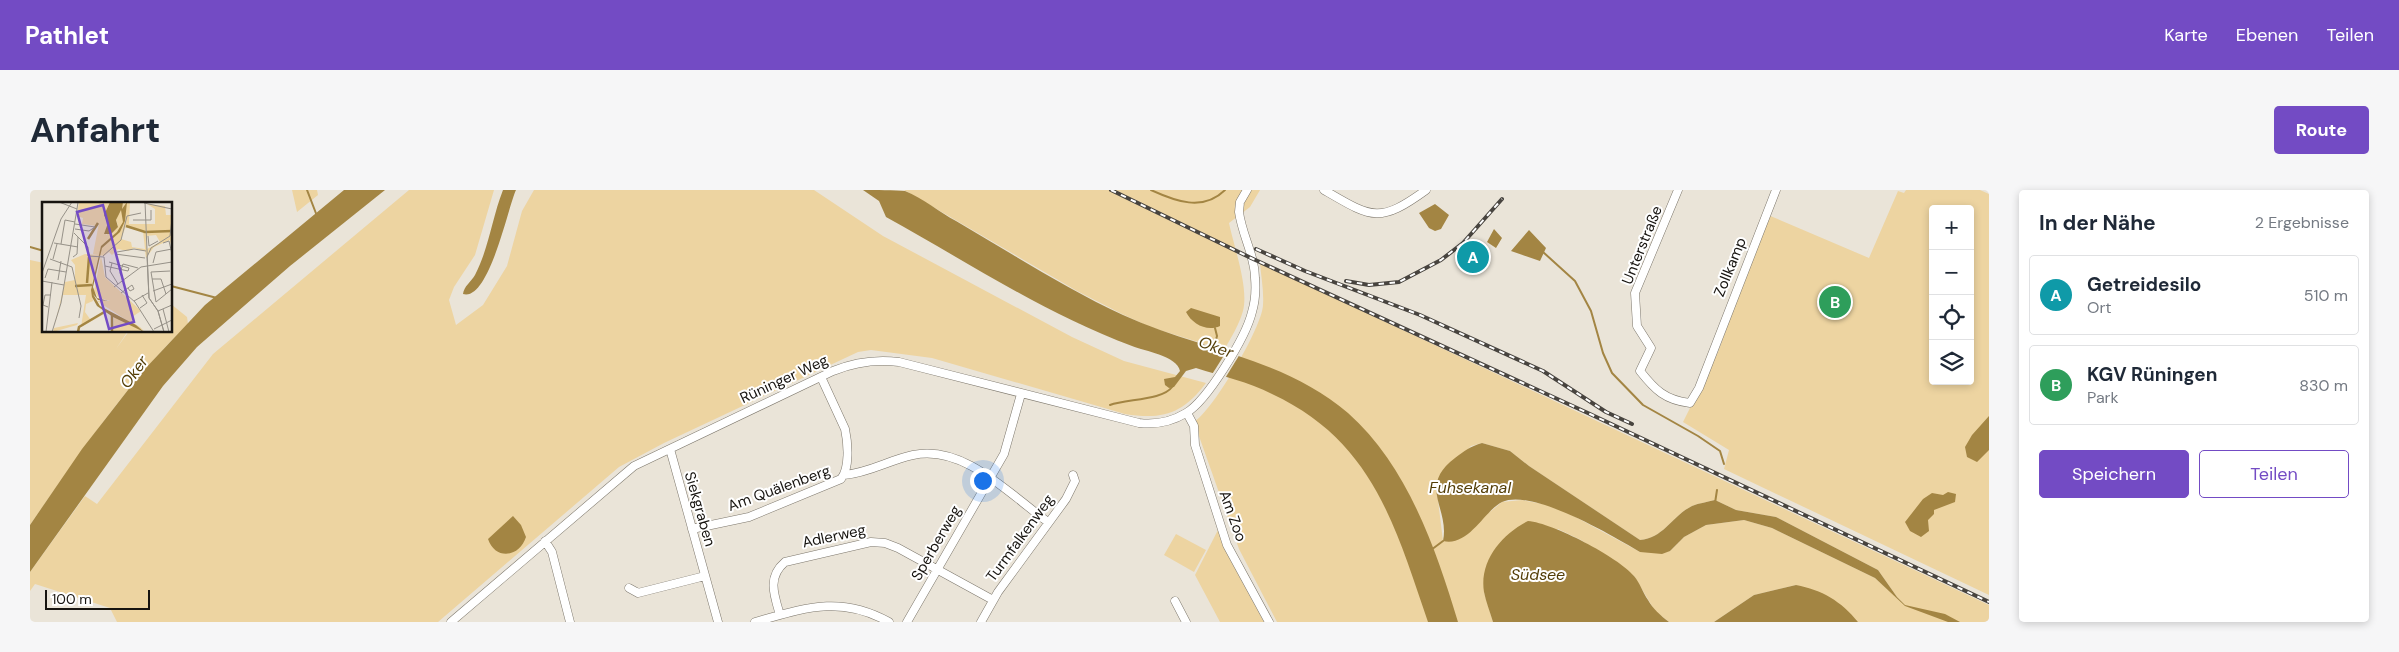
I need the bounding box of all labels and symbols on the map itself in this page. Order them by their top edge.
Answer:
inset map [42,202,172,332]
street label: Unterstraße [1617,203,1667,287]
street label: Zollkamp [1709,234,1751,300]
pin: A [1457,238,1489,276]
pin: B [1819,283,1851,321]
water label: Oker [1196,331,1237,363]
street label: Rüninger Weg [737,350,831,408]
water label: Oker [115,351,154,392]
street label: Am Quälenberg [725,460,833,516]
your location [970,468,996,494]
street label: Siekgraben [680,469,720,549]
water label: Fuhsekanal [1429,477,1511,498]
street label: Am Zoo [1214,488,1252,545]
street label: Turmfalkenweg [981,490,1059,586]
street label: Sperberweg [906,502,966,584]
street label: Adlerweg [800,520,868,552]
water label: Südsee [1511,564,1565,585]
scale bar [45,587,150,610]

